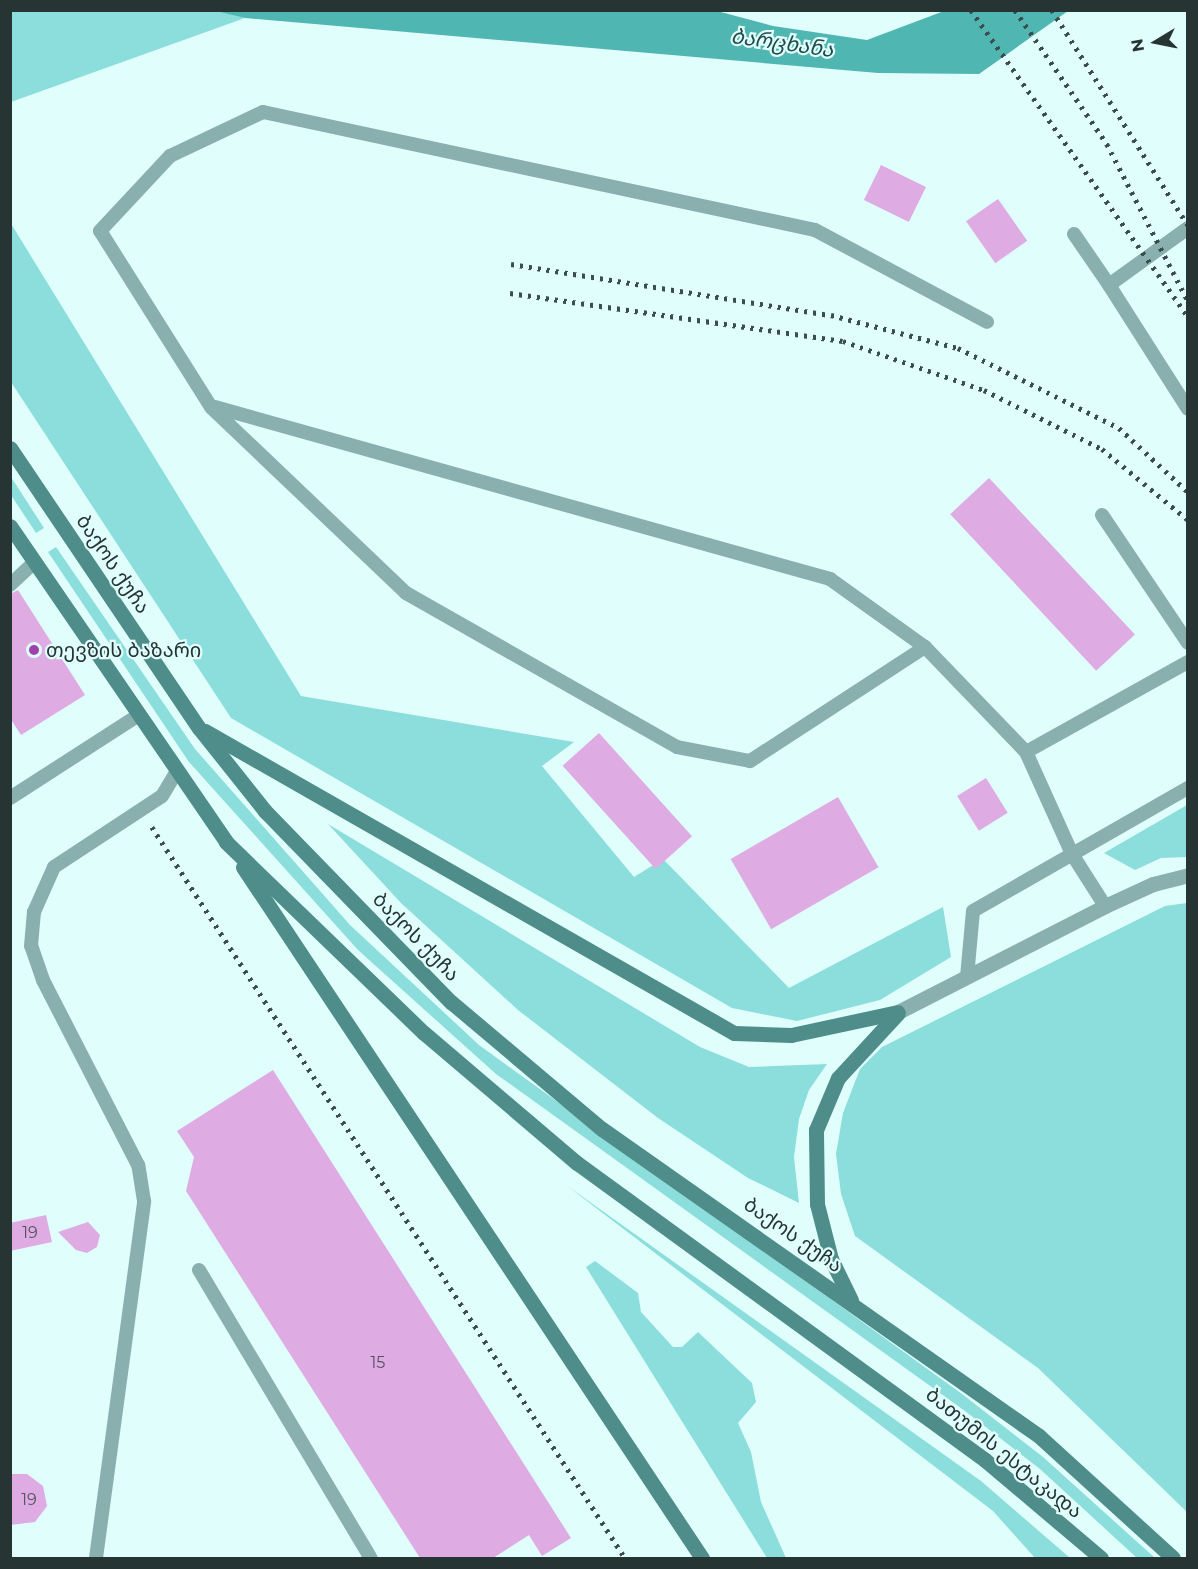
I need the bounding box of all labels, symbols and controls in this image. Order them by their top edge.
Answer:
north arrow [1126,12,1186,72]
water label: ბარცხანა [729,23,835,63]
text: N [1127,37,1148,53]
street label: ბაქოს ქუჩა [71,510,155,618]
place label: თევზის ბაზარი [46,638,201,662]
marker: თევზის ბაზარი [27,643,41,657]
street label: ბაქოს ქუჩა [368,887,464,987]
street label: ბაქოს ქუჩა [739,1192,847,1278]
house number: 19 [22,1223,38,1243]
house number: 15 [371,1353,385,1373]
street label: ბათუმის ესტაკადა [921,1382,1087,1524]
house number: 19 [21,1490,37,1510]

